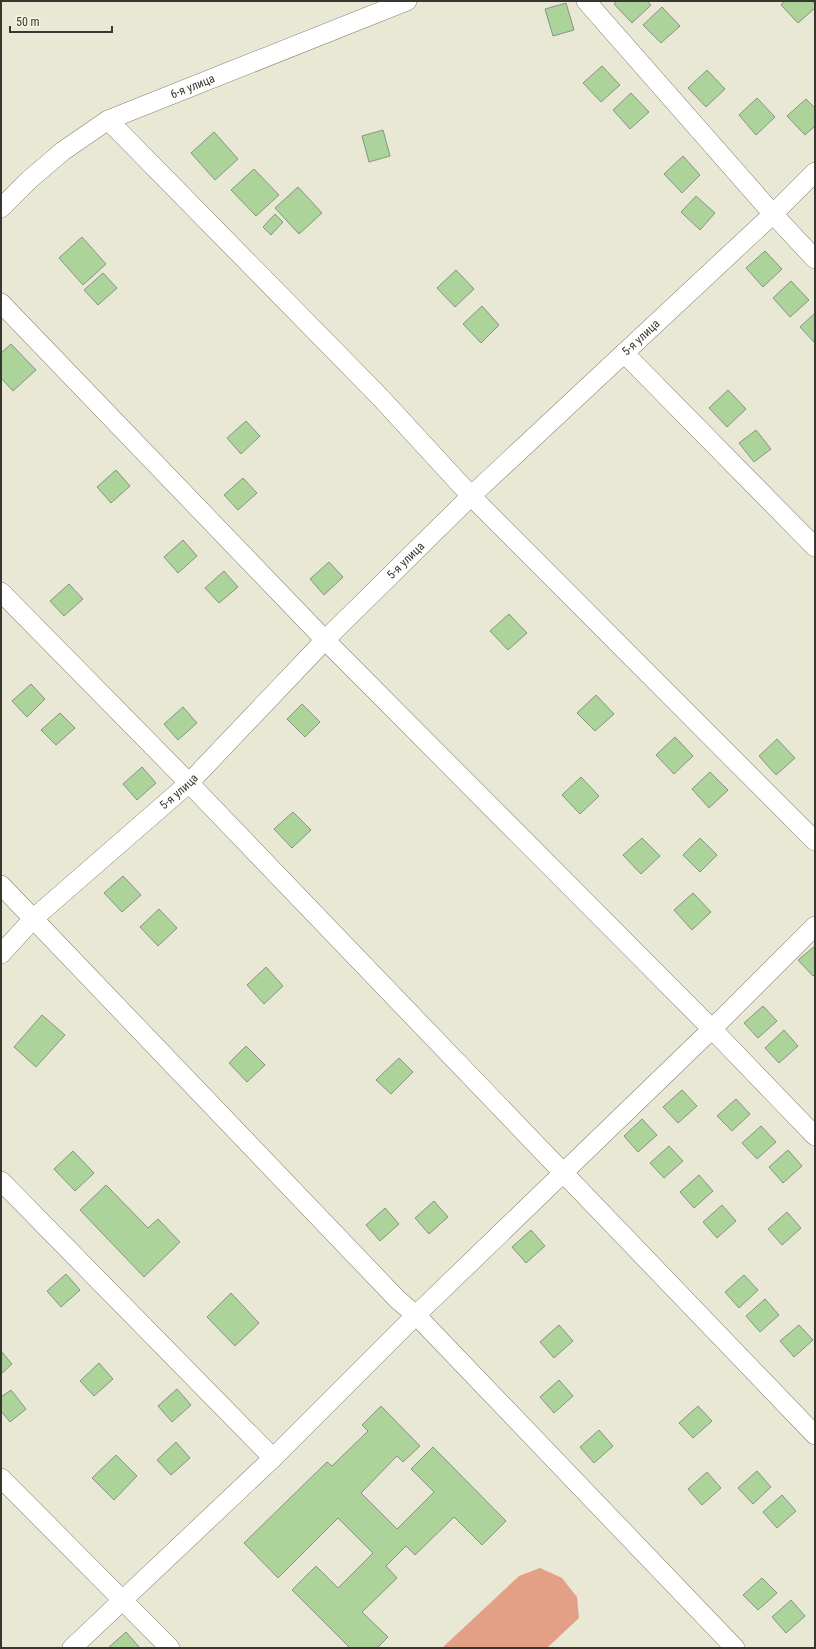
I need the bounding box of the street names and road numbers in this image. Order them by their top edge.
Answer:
street label: 6-я улица [168,71,217,101]
street label: 5-я улица [619,316,663,359]
street label: 5-я улица [384,539,427,582]
street label: 5-я улица [157,771,201,812]

